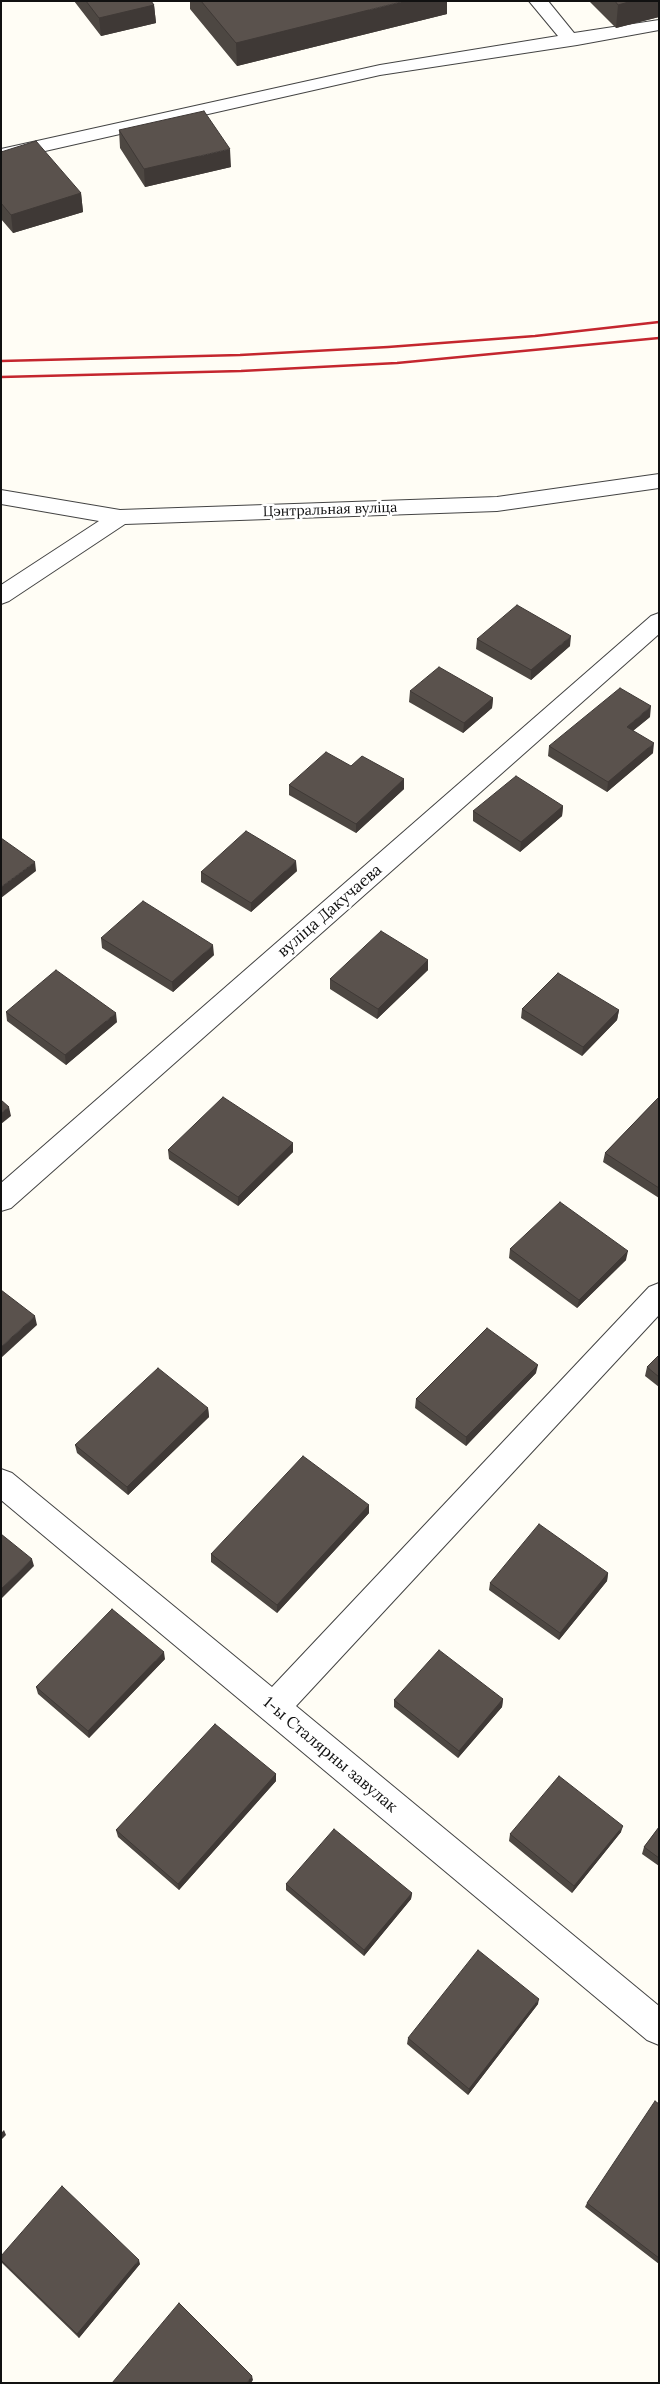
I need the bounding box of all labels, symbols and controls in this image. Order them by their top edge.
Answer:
street label: Цэнтральная вуліца [262,499,398,521]
street label: вуліца Дакучаева [274,861,386,961]
street label: 1-ы Сталярны завулак [259,1693,401,1817]

